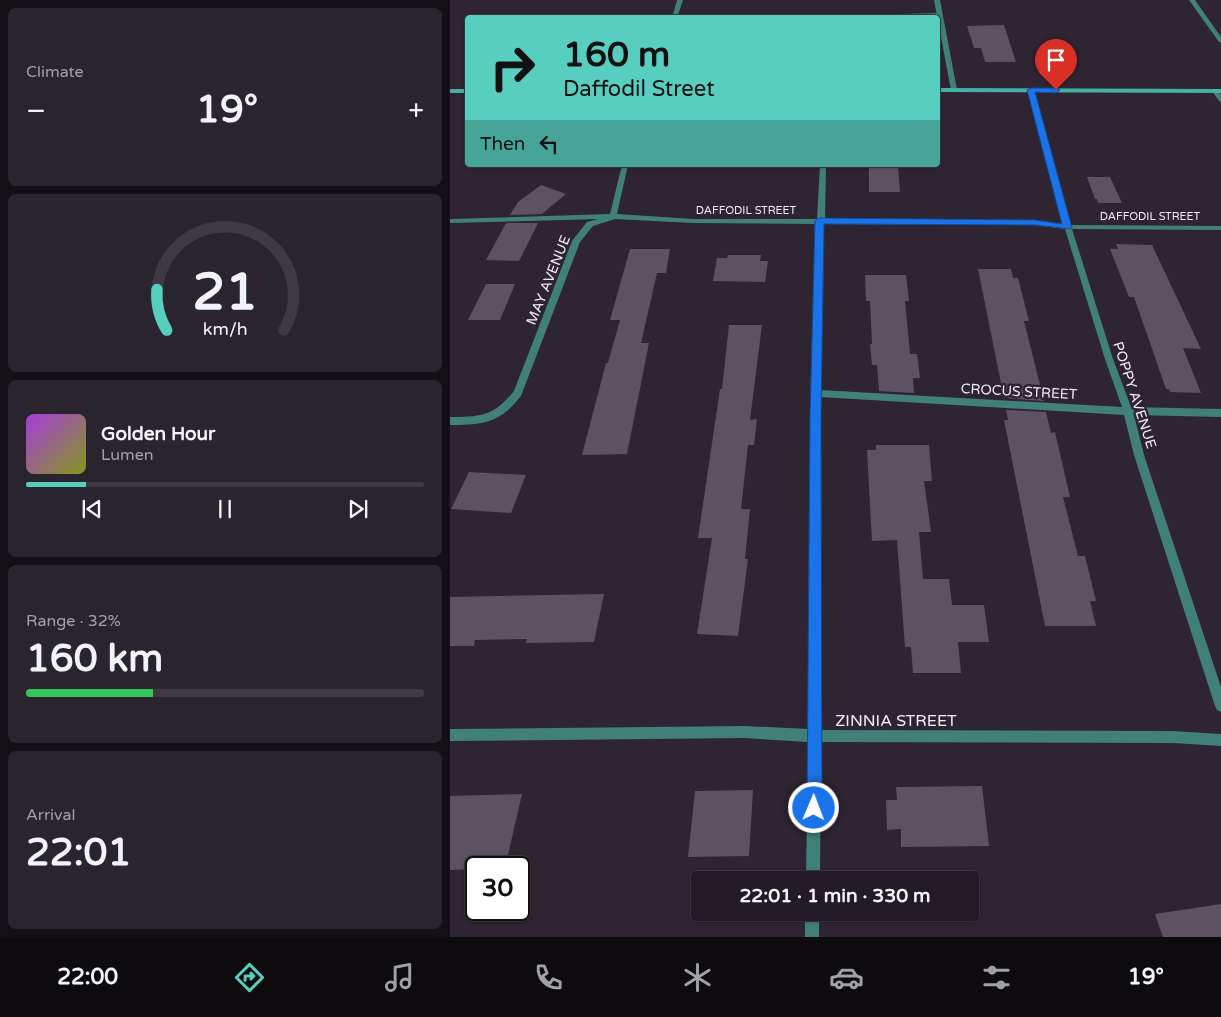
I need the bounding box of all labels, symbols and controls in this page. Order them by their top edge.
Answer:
text: 160 m [563,34,670,76]
icon: right [480,35,545,100]
pin [1035,39,1077,90]
icon: arrive [1042,46,1070,74]
text: Climate [26,62,84,82]
text: Daffodil Street [563,76,715,102]
text: 19° [196,87,258,133]
text: − [26,94,46,128]
text: + [408,94,424,128]
icon: left [535,130,563,158]
text: Then [480,133,525,155]
street label: DAFFODIL STREET [696,204,797,217]
street label: DAFFODIL STREET [1100,210,1201,223]
street label: MAY AVENUE [523,233,574,327]
text: 21 [192,261,258,324]
text: km/h [203,319,247,340]
street label: POPPY AVENUE [1109,340,1160,451]
street label: CROCUS STREET [960,380,1078,403]
text: Golden Hour [101,423,215,445]
text: Lumen [101,445,153,465]
icon: previous [78,495,106,523]
icon: pause [211,495,239,523]
icon: next [344,495,372,523]
text: Range · 32% [26,611,121,631]
text: 160 km [26,636,163,682]
street label: ZINNIA STREET [835,711,957,731]
position arrow [787,781,839,833]
text: Arrival [26,805,75,825]
text: 22:01 [26,830,131,876]
speed limit sign: 30 [465,856,530,921]
text: 22:01 · 1 min · 330 m [739,885,931,907]
icon: directions [232,960,267,995]
icon: music [382,960,417,995]
icon: phone [531,960,566,995]
icon: climate [680,960,715,995]
icon: car [829,960,864,995]
icon: filters [979,960,1014,995]
text: 22:00 [57,964,118,990]
text: 19° [1128,964,1164,990]

